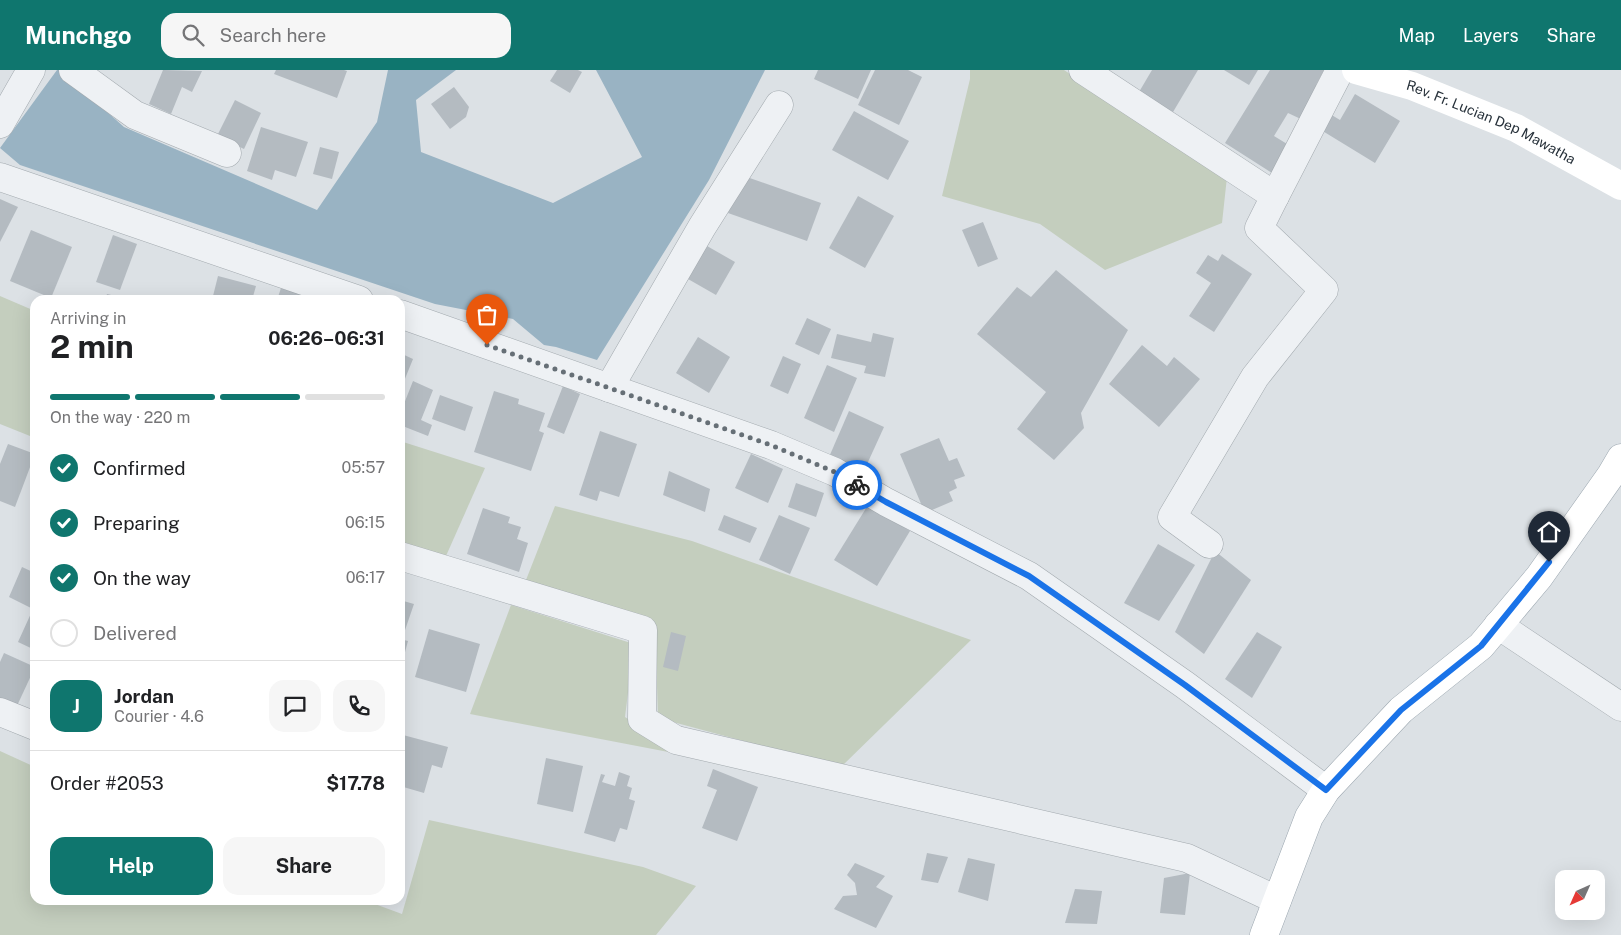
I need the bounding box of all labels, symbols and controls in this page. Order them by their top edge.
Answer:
search box [161,13,511,58]
text: Munchgo [25,21,131,49]
icon: search [179,21,207,49]
text: Search here [219,24,326,46]
text: Map [1399,25,1435,46]
text: Layers [1463,25,1519,46]
text: Share [1547,25,1596,46]
street label: Rev. Fr. Lucian Dep Mawatha [1405,77,1578,167]
pin [466,294,508,345]
icon: bag [473,301,501,329]
text: Arriving in [50,309,126,328]
text: 06:26–06:31 [268,327,385,349]
text: 2 min [50,328,134,365]
text: On the way · 220 m [50,408,190,427]
icon: check [50,454,78,482]
text: Confirmed [93,457,186,479]
text: 05:57 [341,458,385,477]
courier [832,460,882,510]
icon: bike [843,471,871,499]
icon: check [50,509,78,537]
pin [1528,511,1570,562]
text: Preparing [93,512,180,534]
text: 06:15 [345,513,385,532]
icon: home [1535,518,1563,546]
icon: check [50,564,78,592]
text: On the way [93,567,191,589]
text: 06:17 [346,568,385,587]
text: Delivered [93,622,177,644]
button: chat [269,680,321,732]
button: phone [333,680,385,732]
text: Jordan [114,685,174,707]
text: J [72,695,80,717]
text: Courier · 4.6 [114,707,204,726]
text: Order #2053 [50,772,164,794]
text: $17.78 [326,772,385,794]
button: Help [50,837,213,895]
button: Share [223,837,385,895]
north arrow [1555,870,1605,920]
map controls [1555,870,1605,920]

